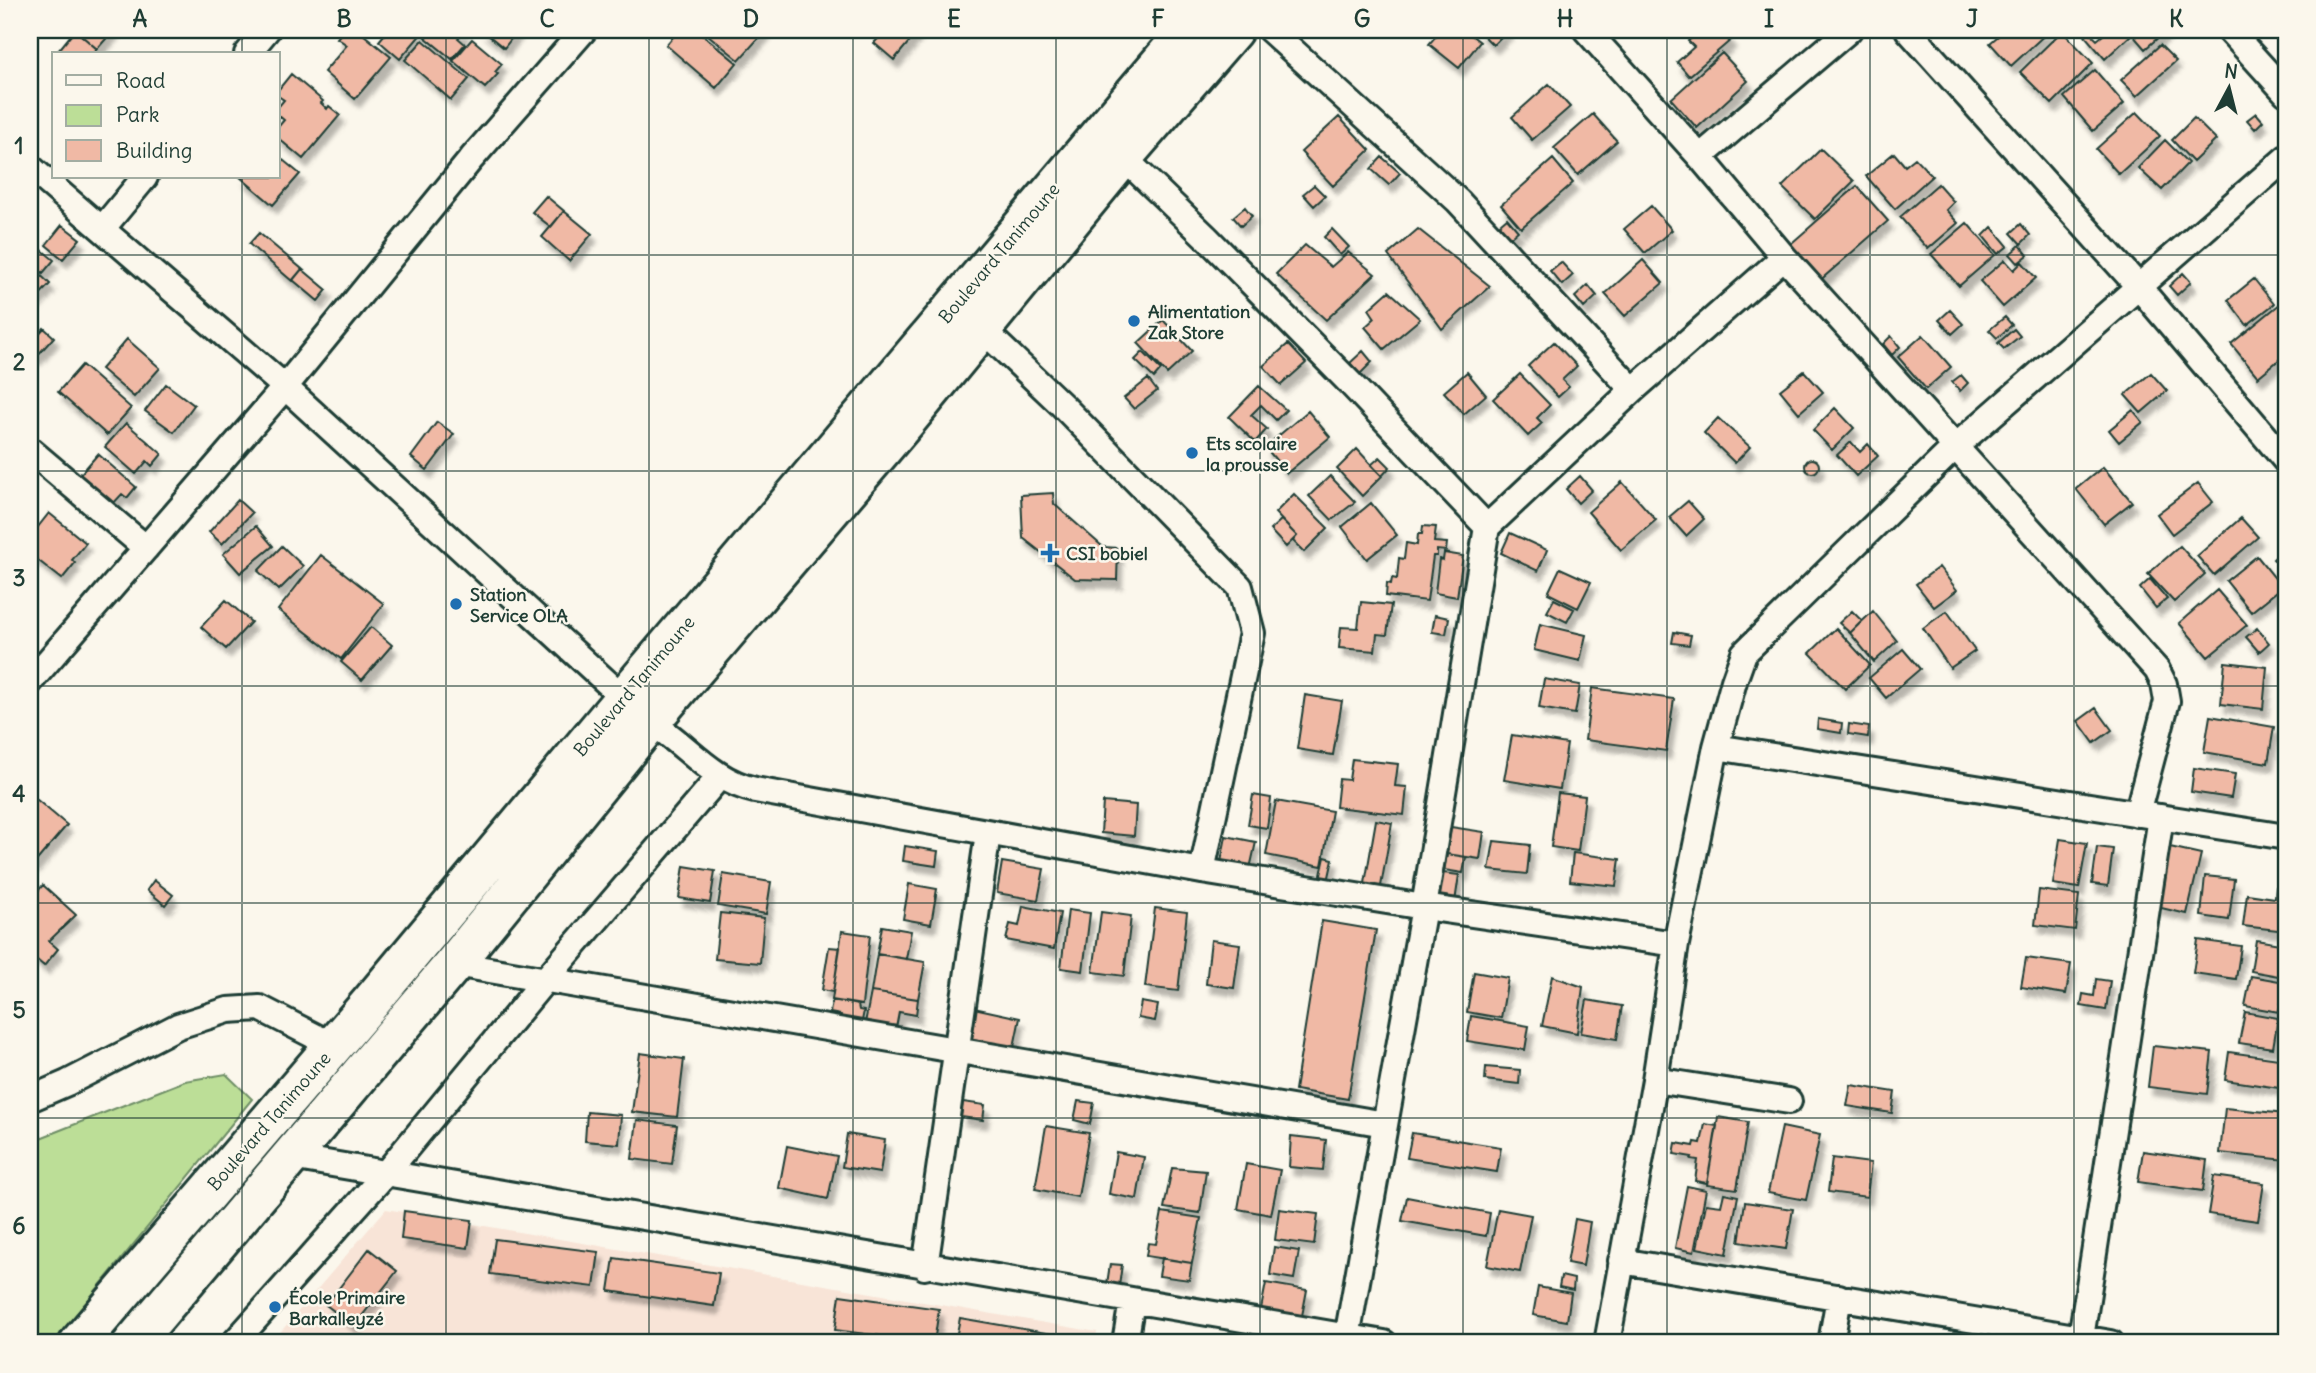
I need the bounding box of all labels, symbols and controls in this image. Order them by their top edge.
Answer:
text: A [133,4,148,33]
text: B [336,4,352,33]
text: C [539,4,555,33]
text: D [743,4,759,33]
text: E [947,4,961,33]
text: F [1151,4,1165,33]
text: G [1354,4,1370,33]
text: H [1557,4,1573,33]
text: I [1764,4,1774,33]
text: J [1966,4,1978,33]
text: K [2169,4,2184,33]
legend [52,52,280,178]
north arrow [2194,52,2264,122]
text: N [2223,58,2239,84]
text: Road [116,67,165,94]
text: Park [116,101,159,128]
text: 1 [14,131,24,160]
text: Building [116,137,192,164]
street label: Boulevard Tanimoune [933,178,1065,328]
place label: Alimentation Zak Store [1148,300,1251,344]
marker: Alimentation Zak Store [1126,313,1142,329]
text: 2 [13,347,26,376]
place label: Ets scolaire la prousse [1206,432,1297,476]
marker: Ets scolaire la prousse [1184,445,1200,461]
place label: CSI bobiel [1066,542,1148,565]
marker: CSI bobiel [1040,543,1060,563]
text: 3 [12,563,26,592]
place label: Station Service OLA [470,583,568,627]
marker: Station Service OLA [448,596,464,612]
street label: Boulevard Tanimoune [568,611,700,761]
text: 4 [12,779,26,808]
text: 5 [12,995,26,1024]
street label: Boulevard Tanimoune [202,1047,336,1195]
text: 6 [12,1211,26,1240]
place label: École Primaire Barkalleyzé [289,1286,405,1330]
marker: École Primaire Barkalleyzé [267,1299,283,1315]

